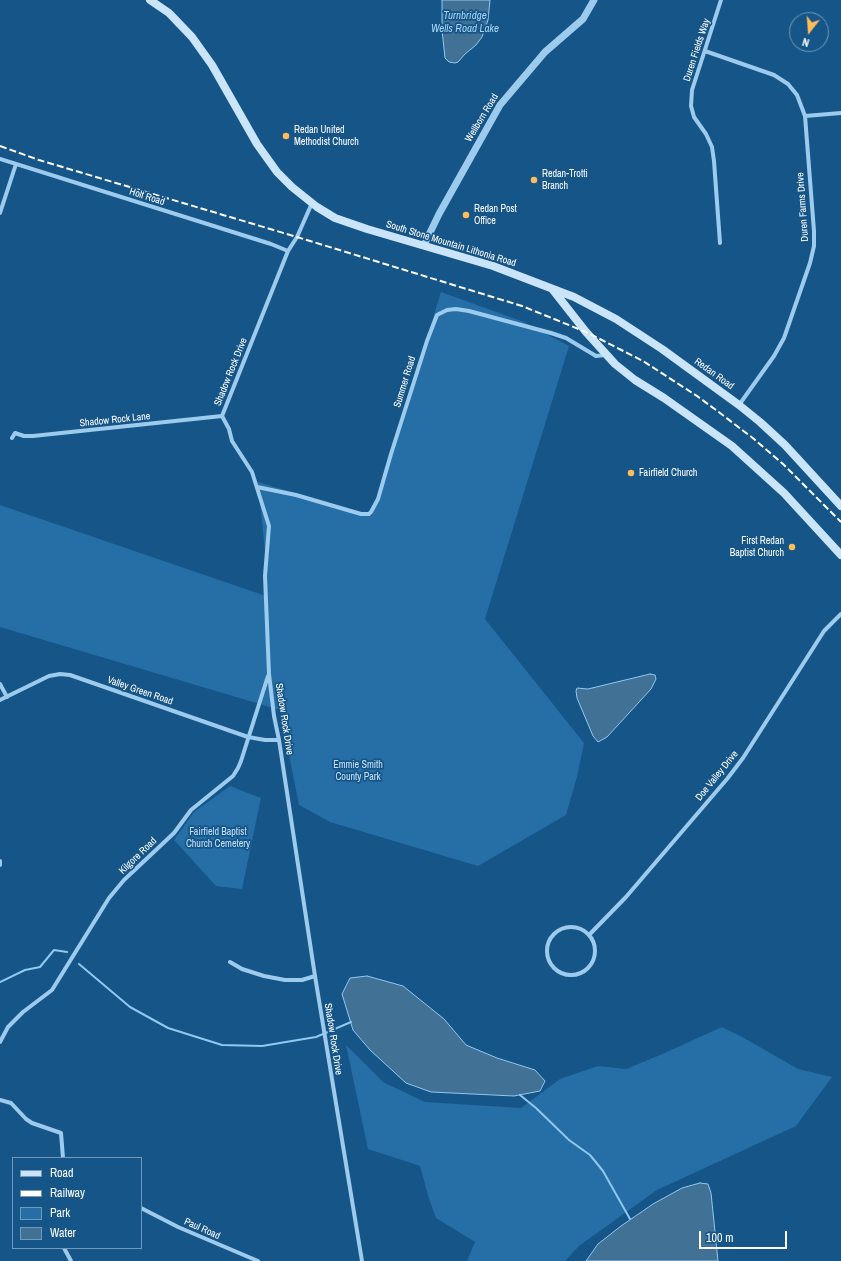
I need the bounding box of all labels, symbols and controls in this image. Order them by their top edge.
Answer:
water label: Turnbridge Wells Road Lake [431,9,499,35]
north arrow [789,12,829,52]
street label: Duren Fields Way [681,17,713,83]
text: N [801,35,811,50]
street label: Wellborn Road [463,92,501,144]
place label: Redan United Methodist Church [294,124,359,148]
marker: Redan United Methodist Church [281,131,291,141]
place label: Redan-Trotti Branch [542,168,588,192]
street label: Duren Farms Drive [795,172,811,242]
marker: Redan-Trotti Branch [529,175,539,185]
street label: Holt Road [128,186,166,208]
place label: Redan Post Office [474,203,517,226]
marker: Redan Post Office [461,210,471,220]
street label: South Stone Mountain Lithonia Road [384,218,518,270]
street label: Shadow Rock Drive [212,336,250,408]
street label: Summer Road [392,355,418,409]
street label: Redan Road [692,356,736,392]
street label: Shadow Rock Lane [79,410,151,430]
place label: Fairfield Church [639,467,697,479]
marker: Fairfield Church [626,468,636,478]
place label: First Redan Baptist Church [730,535,784,558]
marker: First Redan Baptist Church [787,542,797,552]
street label: Valley Green Road [106,674,174,708]
street label: Shadow Rock Drive [272,682,296,756]
street label: Doe Valley Drive [693,749,741,803]
park label: Emmie Smith County Park [333,759,383,782]
park label: Fairfield Baptist Church Cemetery [186,826,250,850]
street label: Kilgore Road [117,835,159,877]
street label: Shadow Rock Drive [321,1002,345,1076]
legend [12,1157,142,1249]
text: Road [50,1165,74,1181]
text: Railway [50,1185,85,1201]
text: Park [50,1205,70,1221]
street label: Paul Road [182,1216,222,1242]
scale bar [701,1223,789,1249]
text: Water [50,1225,76,1241]
text: 100 m [706,1230,733,1246]

